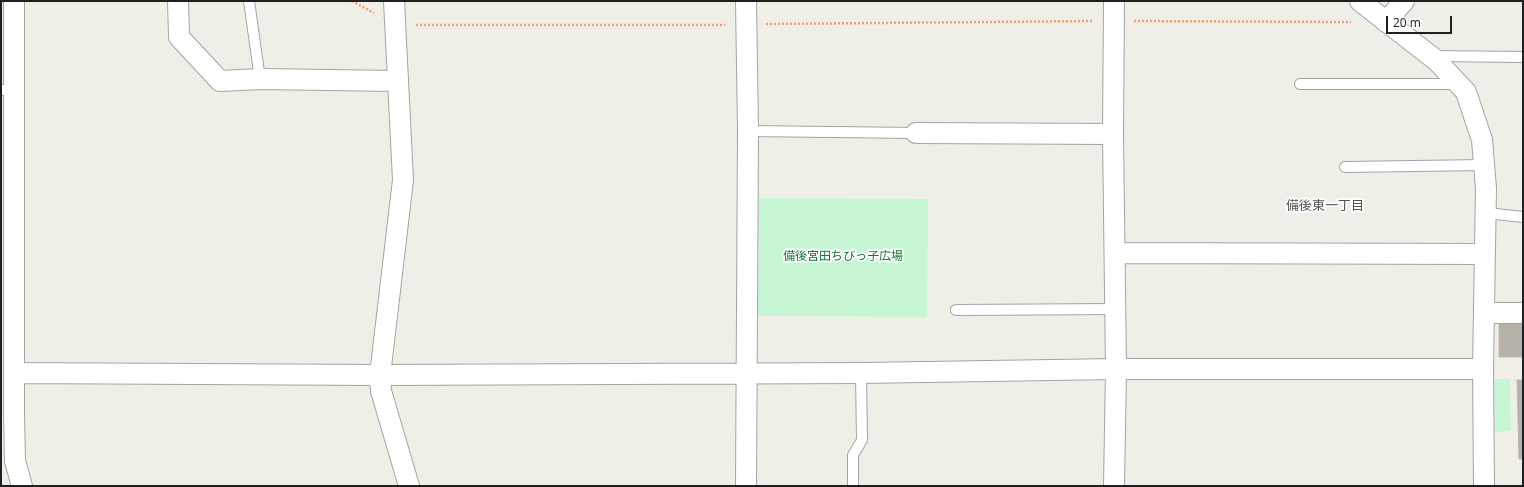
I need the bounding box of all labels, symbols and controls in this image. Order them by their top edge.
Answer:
scale bar [1388,8,1454,34]
text: 20 m [1393,14,1421,31]
district label: 備後東一丁目 [1286,198,1364,214]
park label: 備後宮田ちびっ子広場 [783,250,903,264]

